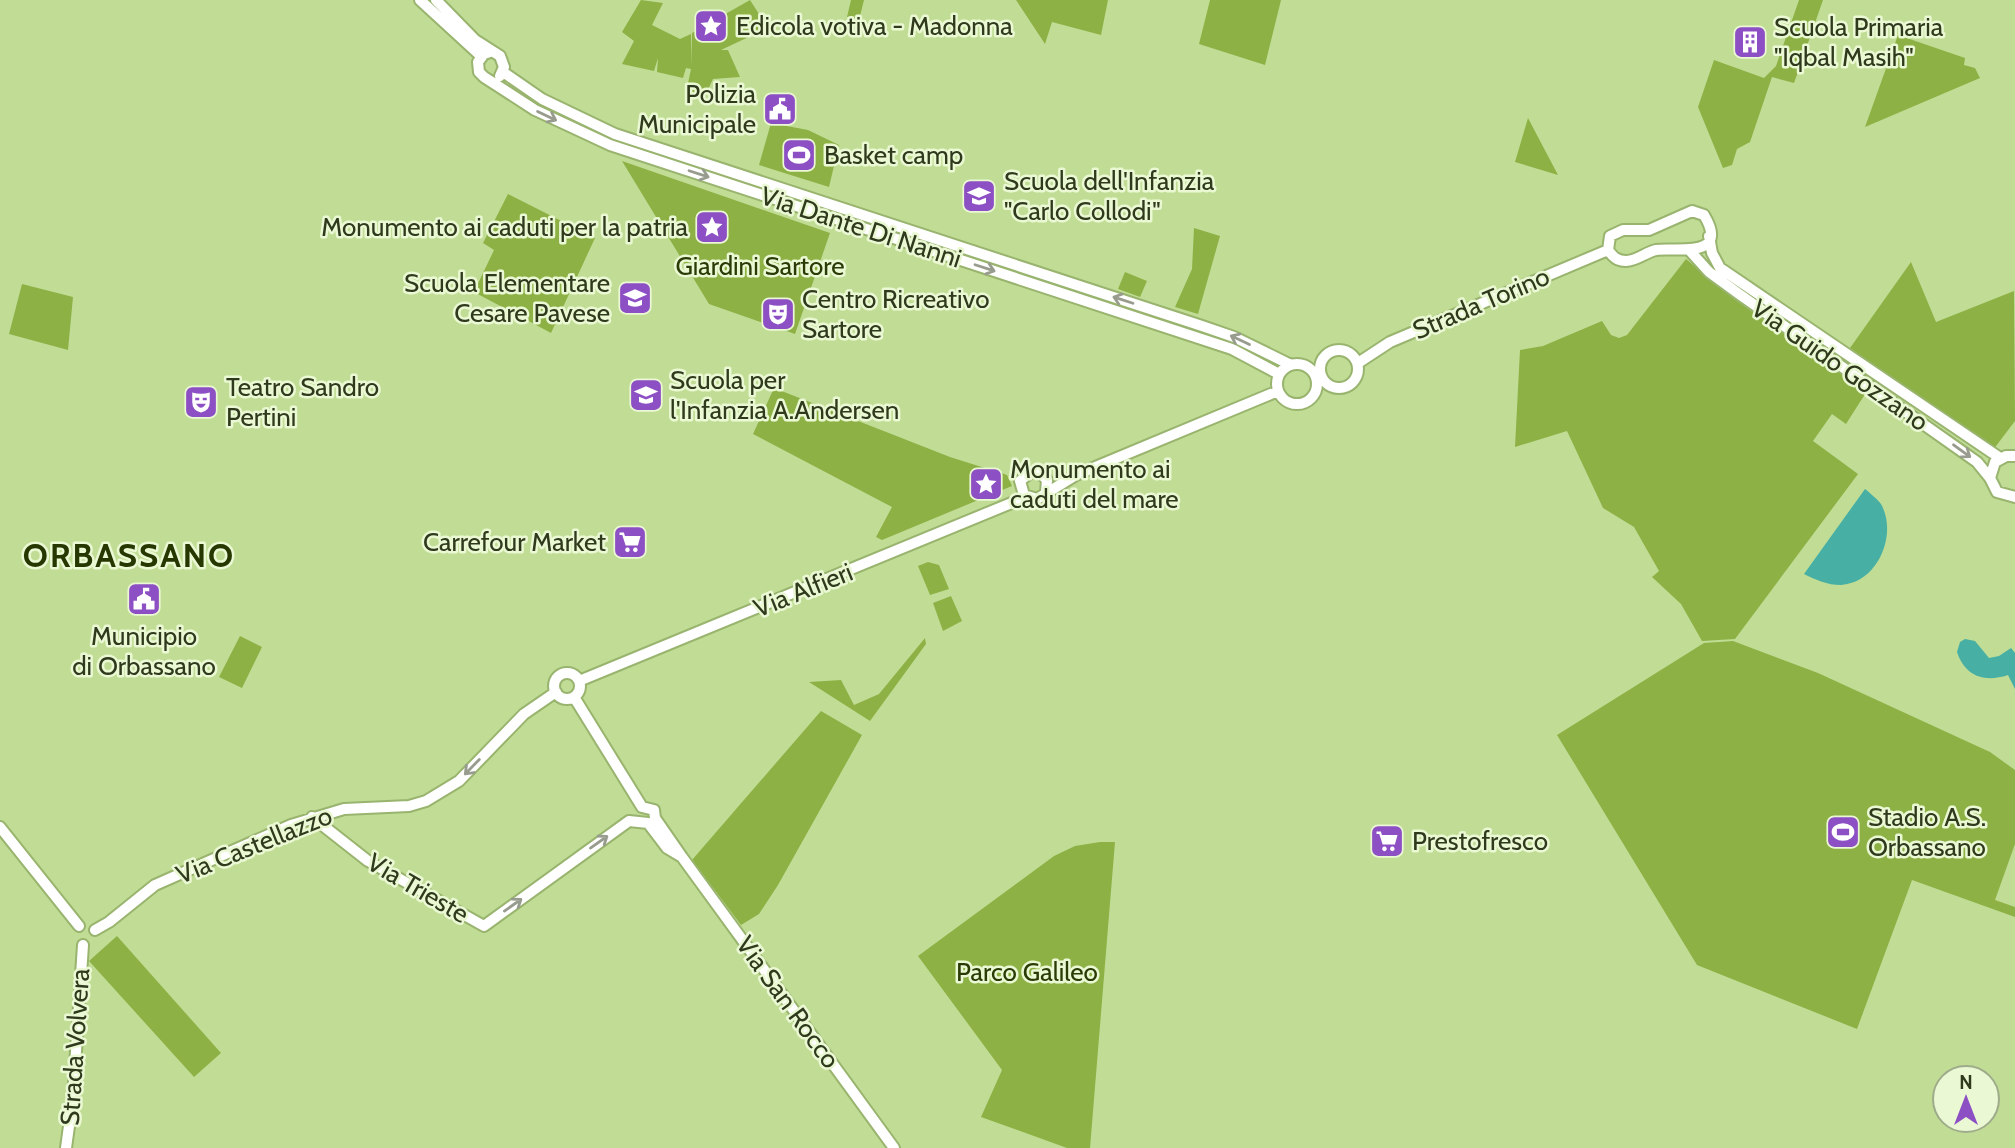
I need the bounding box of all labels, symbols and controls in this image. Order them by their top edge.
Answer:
place icon: Edicola votiva - Madonna [692,7,730,45]
place label: Edicola votiva - Madonna [736,10,1013,42]
place label: Scuola Primaria "Iqbal Masih" [1774,11,1944,73]
building icon: Scuola Primaria "Iqbal Masih" [1731,23,1769,61]
place label: Polizia Municipale [638,78,757,140]
public building icon: Polizia Municipale [761,90,799,128]
one-way arrow [536,109,557,123]
sports icon: Basket camp [780,136,818,174]
place label: Basket camp [824,139,963,171]
place label: Scuola dell'Infanzia "Carlo Collodi" [1004,165,1215,227]
one-way arrow [687,169,709,181]
school or university icon: Scuola dell'Infanzia "Carlo Collodi" [960,177,998,215]
street label: Via Dante Di Nanni [756,179,966,275]
place icon: Monumento ai caduti per la patria [693,208,731,246]
place label: Monumento ai caduti per la patria [321,211,689,243]
park label: Giardini Sartore [675,250,845,282]
street label: Strada Torino [1408,260,1554,346]
one-way arrow [973,263,995,275]
place label: Scuola Elementare Cesare Pavese [404,267,610,329]
school or university icon: Scuola Elementare Cesare Pavese [616,279,654,317]
place label: Centro Ricreativo Sartore [802,283,989,345]
street label: Via Guido Gozzano [1745,292,1935,438]
one-way arrow [1113,293,1135,305]
theatre icon: Centro Ricreativo Sartore [759,295,797,333]
one-way arrow [1230,333,1251,346]
place label: Scuola per l'Infanzia A.Andersen [670,364,899,426]
place label: Teatro Sandro Pertini [226,371,379,433]
school or university icon: Scuola per l'Infanzia A.Andersen [627,376,665,414]
theatre icon: Teatro Sandro Pertini [182,383,220,421]
one-way arrow [1952,444,1971,459]
place label: Monumento ai caduti del mare [1010,453,1179,515]
place icon: Monumento ai caduti del mare [967,465,1005,503]
supermarket icon: Carrefour Market [611,523,649,561]
place label: Carrefour Market [423,526,606,558]
district label: ORBASSANO [23,535,235,575]
street label: Via Alfieri [749,556,857,624]
public building icon: Municipio di Orbassano [125,580,163,618]
place label: Municipio di Orbassano [72,620,216,682]
one-way arrow [463,758,480,775]
street label: Via Castellazzo [171,799,337,891]
place label: Stadio A.S. Orbassano [1868,801,1986,863]
sports icon: Stadio A.S. Orbassano [1824,813,1862,851]
supermarket icon: Prestofresco [1368,822,1406,860]
place label: Prestofresco [1412,825,1548,857]
one-way arrow [589,835,608,849]
street label: Via Trieste [361,846,475,930]
one-way arrow [503,898,522,913]
street label: Via San Rocco [729,930,847,1074]
park label: Parco Galileo [956,956,1098,988]
street label: Strada Volvera [54,967,96,1127]
north arrow [1931,1064,2001,1134]
text: N [1959,1071,1973,1094]

